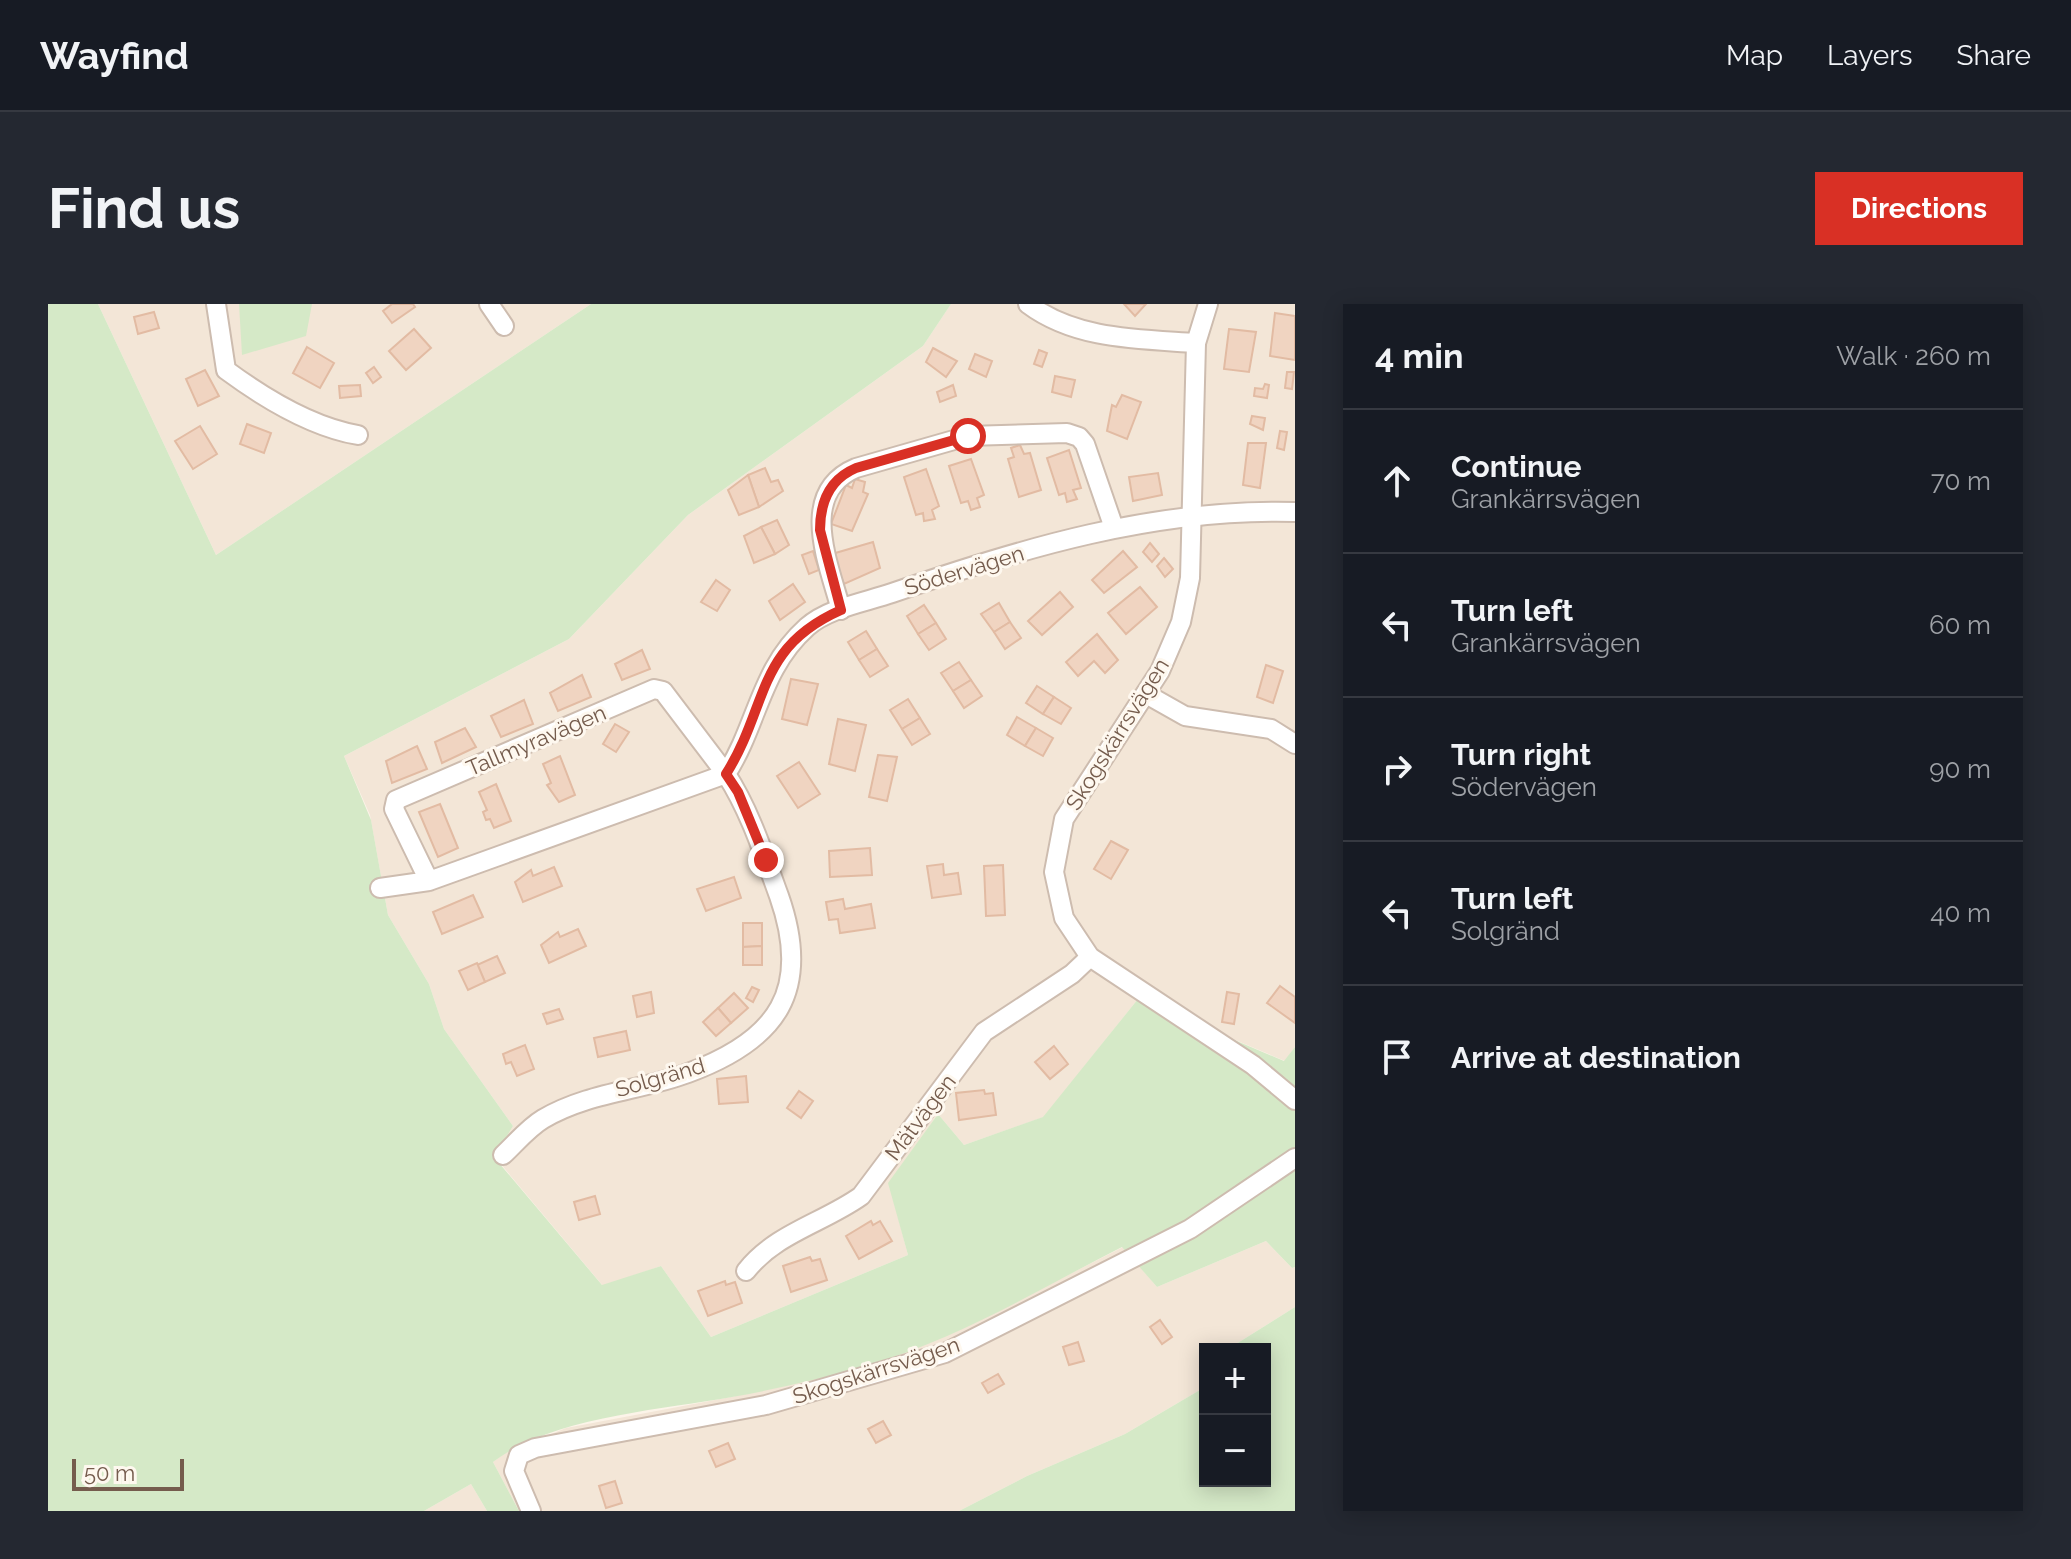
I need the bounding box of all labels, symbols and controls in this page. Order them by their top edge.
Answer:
text: Wayfind [40,33,189,78]
text: Map [1726,39,1783,72]
text: Layers [1827,39,1913,72]
text: Share [1957,39,2031,72]
button: Directions [1815,172,2023,245]
text: Find us [48,175,240,241]
text: 4 min [1375,336,1463,376]
text: Walk · 260 m [1836,341,1991,371]
route start [950,418,986,454]
text: Continue [1451,449,1582,484]
icon: ahead [1375,459,1419,503]
text: 70 m [1931,466,1991,496]
text: Grankärrsvägen [1451,484,1641,514]
street label: Södervägen [901,540,1027,600]
text: Turn left [1451,593,1573,628]
icon: left [1375,603,1419,647]
text: 60 m [1929,610,1991,640]
text: Grankärrsvägen [1451,628,1641,658]
street label: Skogskärrsvägen [1060,653,1174,815]
street label: Tallmyravägen [462,699,610,781]
text: Turn right [1451,737,1591,772]
icon: right [1375,747,1419,791]
text: 90 m [1929,754,1991,784]
text: Södervägen [1451,772,1597,802]
route end [748,842,784,878]
text: Turn left [1451,881,1573,916]
icon: left [1375,891,1419,935]
text: 40 m [1930,898,1991,928]
text: Solgränd [1451,916,1560,946]
icon: arrive [1375,1035,1419,1079]
text: Arrive at destination [1451,1040,1741,1075]
street label: Solgränd [612,1052,708,1102]
street label: Mätvägen [879,1069,961,1165]
street label: Skogskärrsvägen [789,1331,963,1409]
map controls [1199,1343,1271,1487]
button: + [1199,1343,1271,1415]
button: − [1199,1415,1271,1487]
scale bar [72,1455,184,1491]
text: 50 m [84,1460,135,1486]

